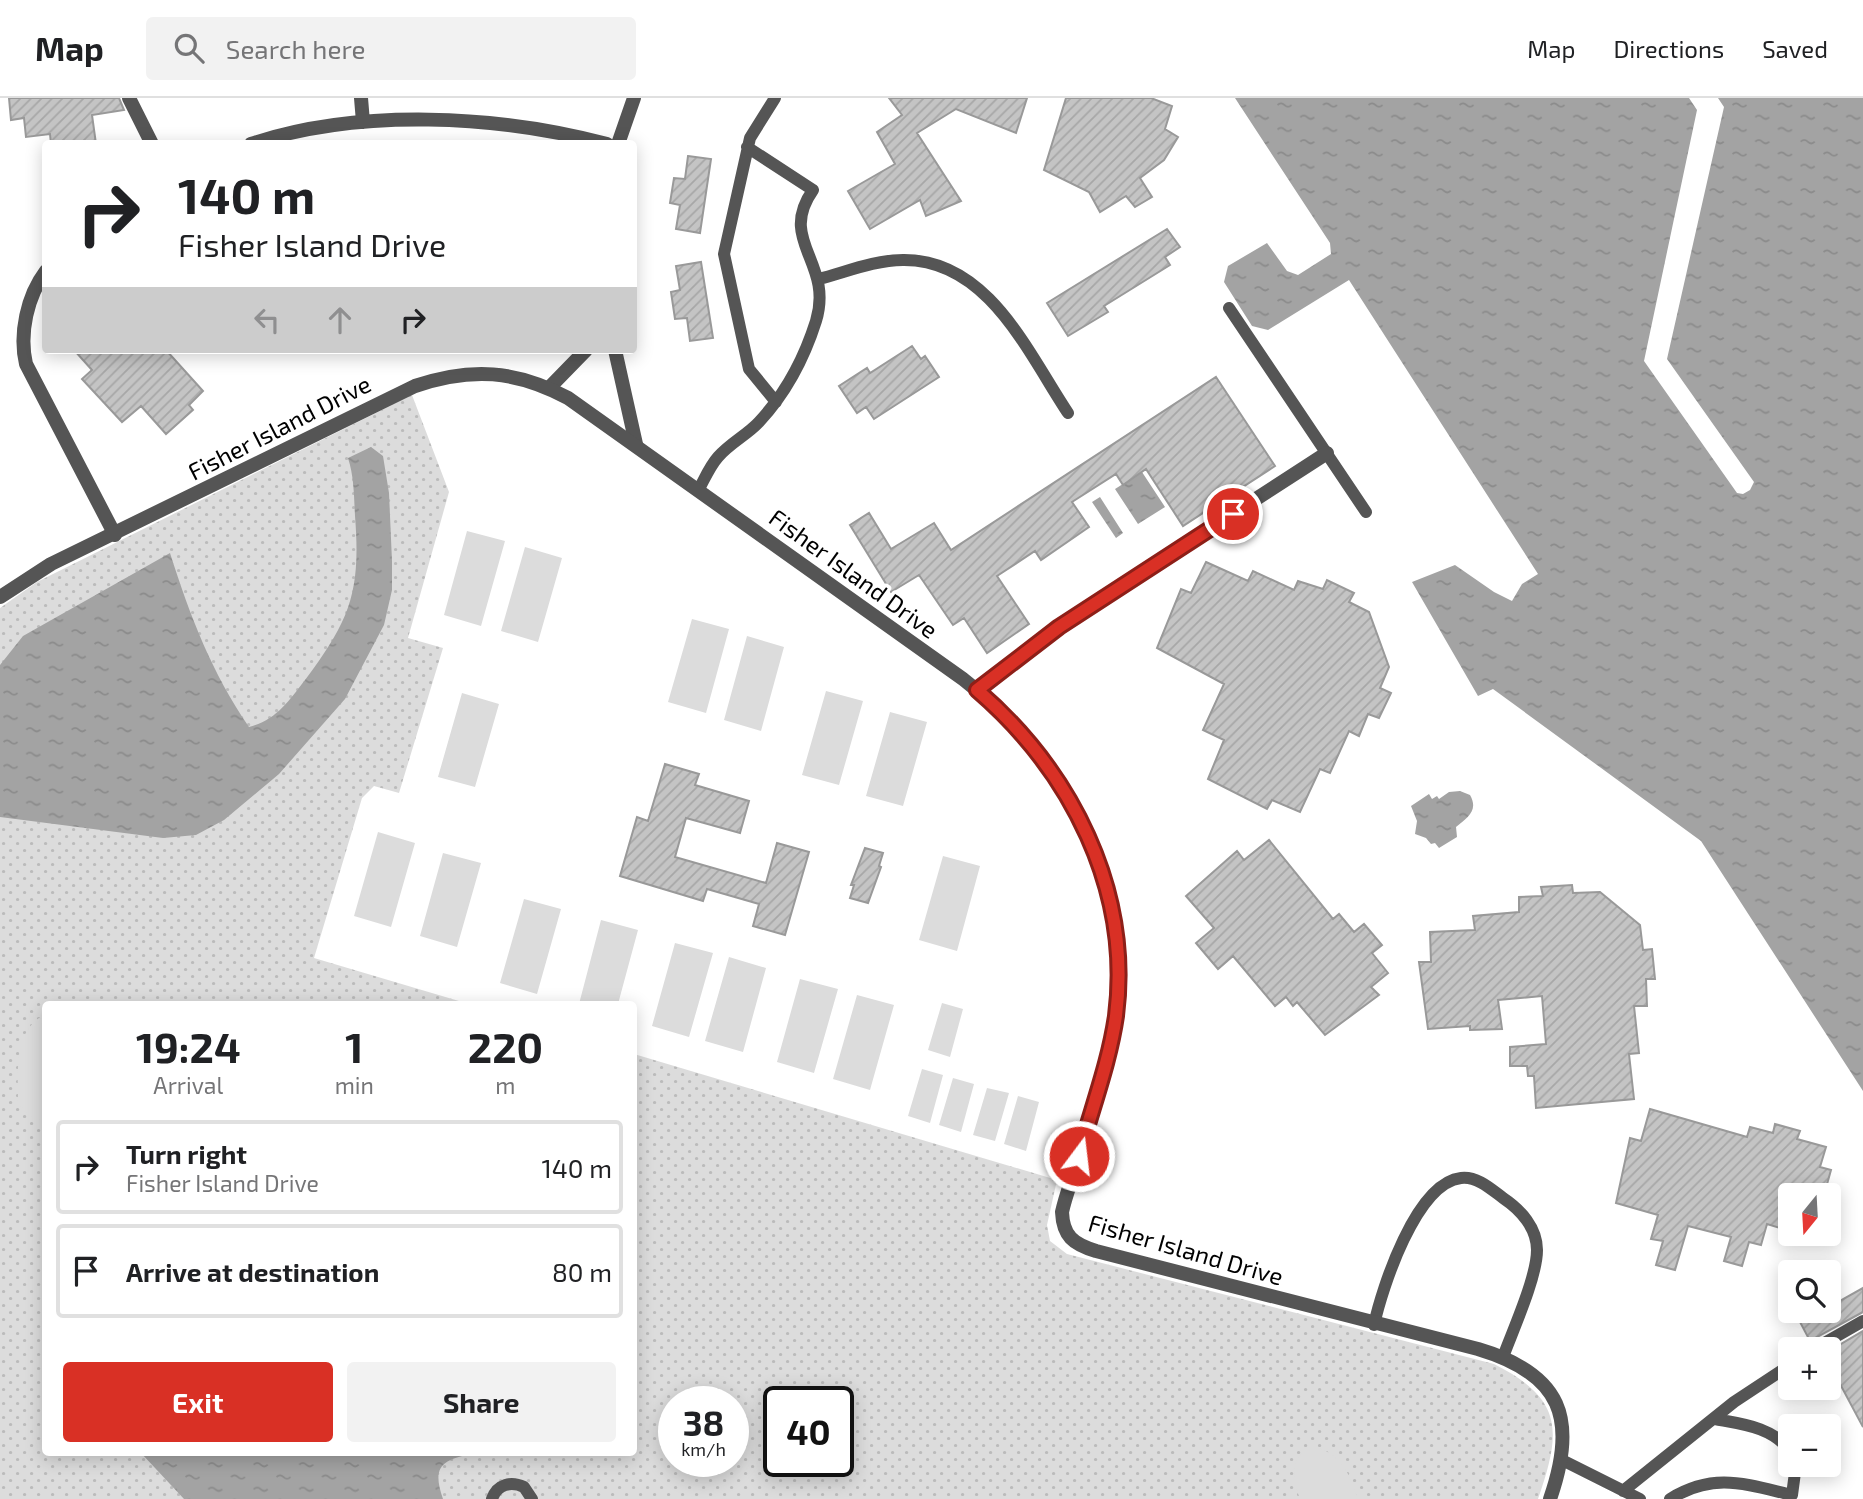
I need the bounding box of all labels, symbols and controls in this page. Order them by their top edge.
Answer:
search box [146,17,636,80]
text: Map [35,28,104,68]
icon: search [170,29,208,67]
text: Search here [226,33,365,64]
text: Map [1527,34,1575,63]
text: Directions [1613,34,1724,63]
text: Saved [1762,34,1828,63]
text: 140 m [178,165,315,224]
icon: right [63,168,154,259]
text: Fisher Island Drive [178,225,446,263]
icon: left [248,301,286,339]
icon: ahead [321,301,359,339]
icon: right [394,301,432,339]
street label: Fisher Island Drive [183,368,375,486]
pin [1203,484,1263,544]
icon: arrive [1214,495,1252,533]
street label: Fisher Island Drive [764,502,944,644]
text: 19:24 [136,1021,241,1071]
text: 1 [345,1021,363,1071]
text: 220 [468,1021,543,1071]
text: Arrival [153,1071,223,1099]
text: min [335,1071,374,1099]
text: m [495,1071,516,1099]
position arrow [1042,1119,1116,1193]
text: Turn right [126,1138,247,1169]
icon: right [67,1148,105,1186]
text: 140 m [541,1152,612,1183]
text: Fisher Island Drive [126,1169,319,1197]
north arrow [1778,1183,1841,1246]
map controls [1778,1183,1841,1477]
street label: Fisher Island Drive [1085,1207,1287,1291]
icon: arrive [67,1252,105,1290]
text: Arrive at destination [126,1256,379,1287]
text: 80 m [552,1256,612,1287]
button: search [1778,1260,1841,1323]
button: + [1778,1337,1841,1400]
button: Exit [63,1362,333,1442]
button: Share [347,1362,616,1442]
speed limit sign: 40 [763,1386,854,1477]
text: 38 [683,1401,724,1443]
button: − [1778,1414,1841,1477]
text: km/h [681,1438,726,1460]

